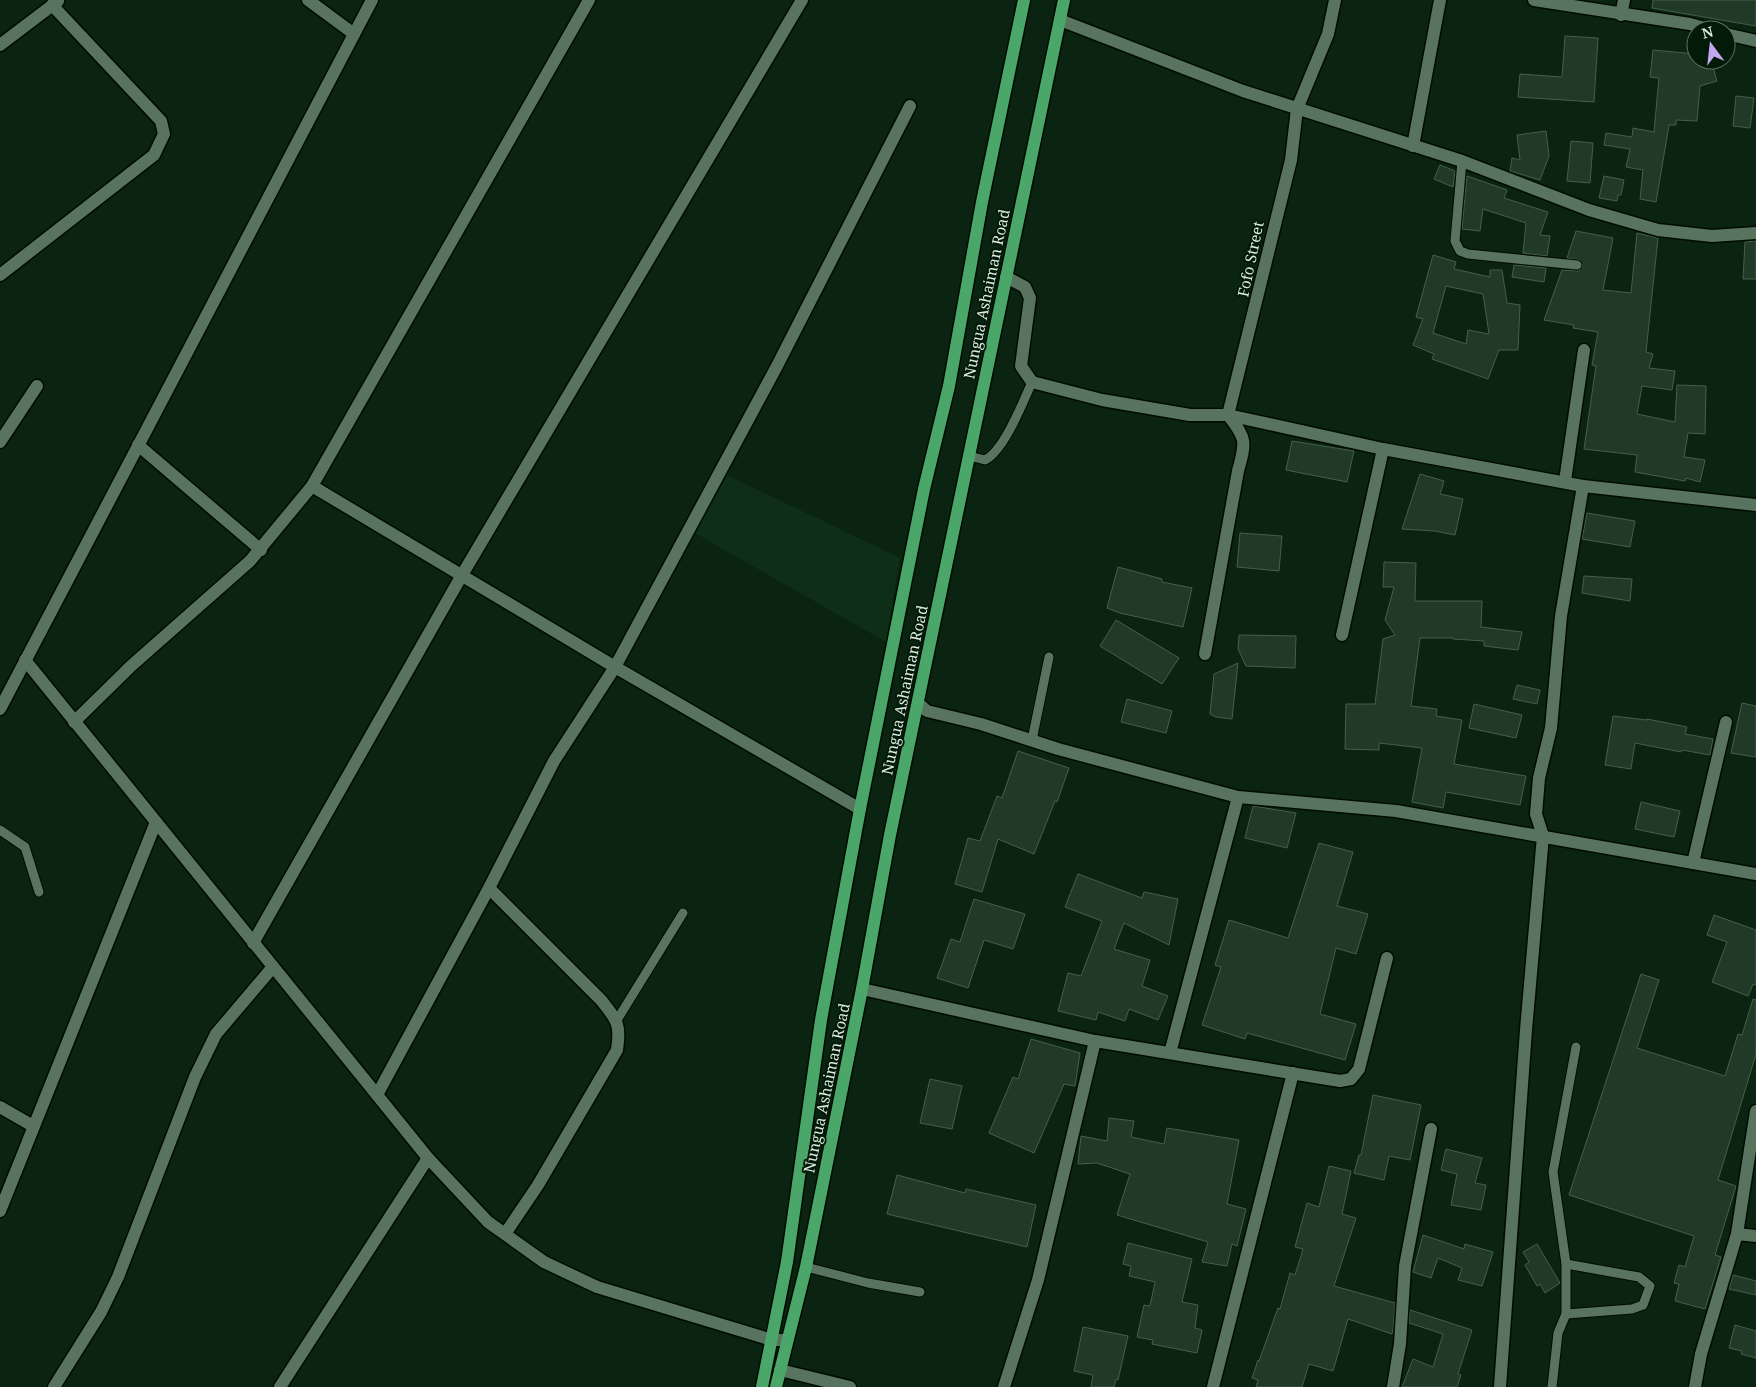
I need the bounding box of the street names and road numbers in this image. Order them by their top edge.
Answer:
street label: Nungua Ashaiman Road [958,207,1014,381]
street label: Fofo Street [1232,219,1268,299]
street label: Nungua Ashaiman Road [876,603,932,777]
street label: Nungua Ashaiman Road [798,1001,854,1175]

